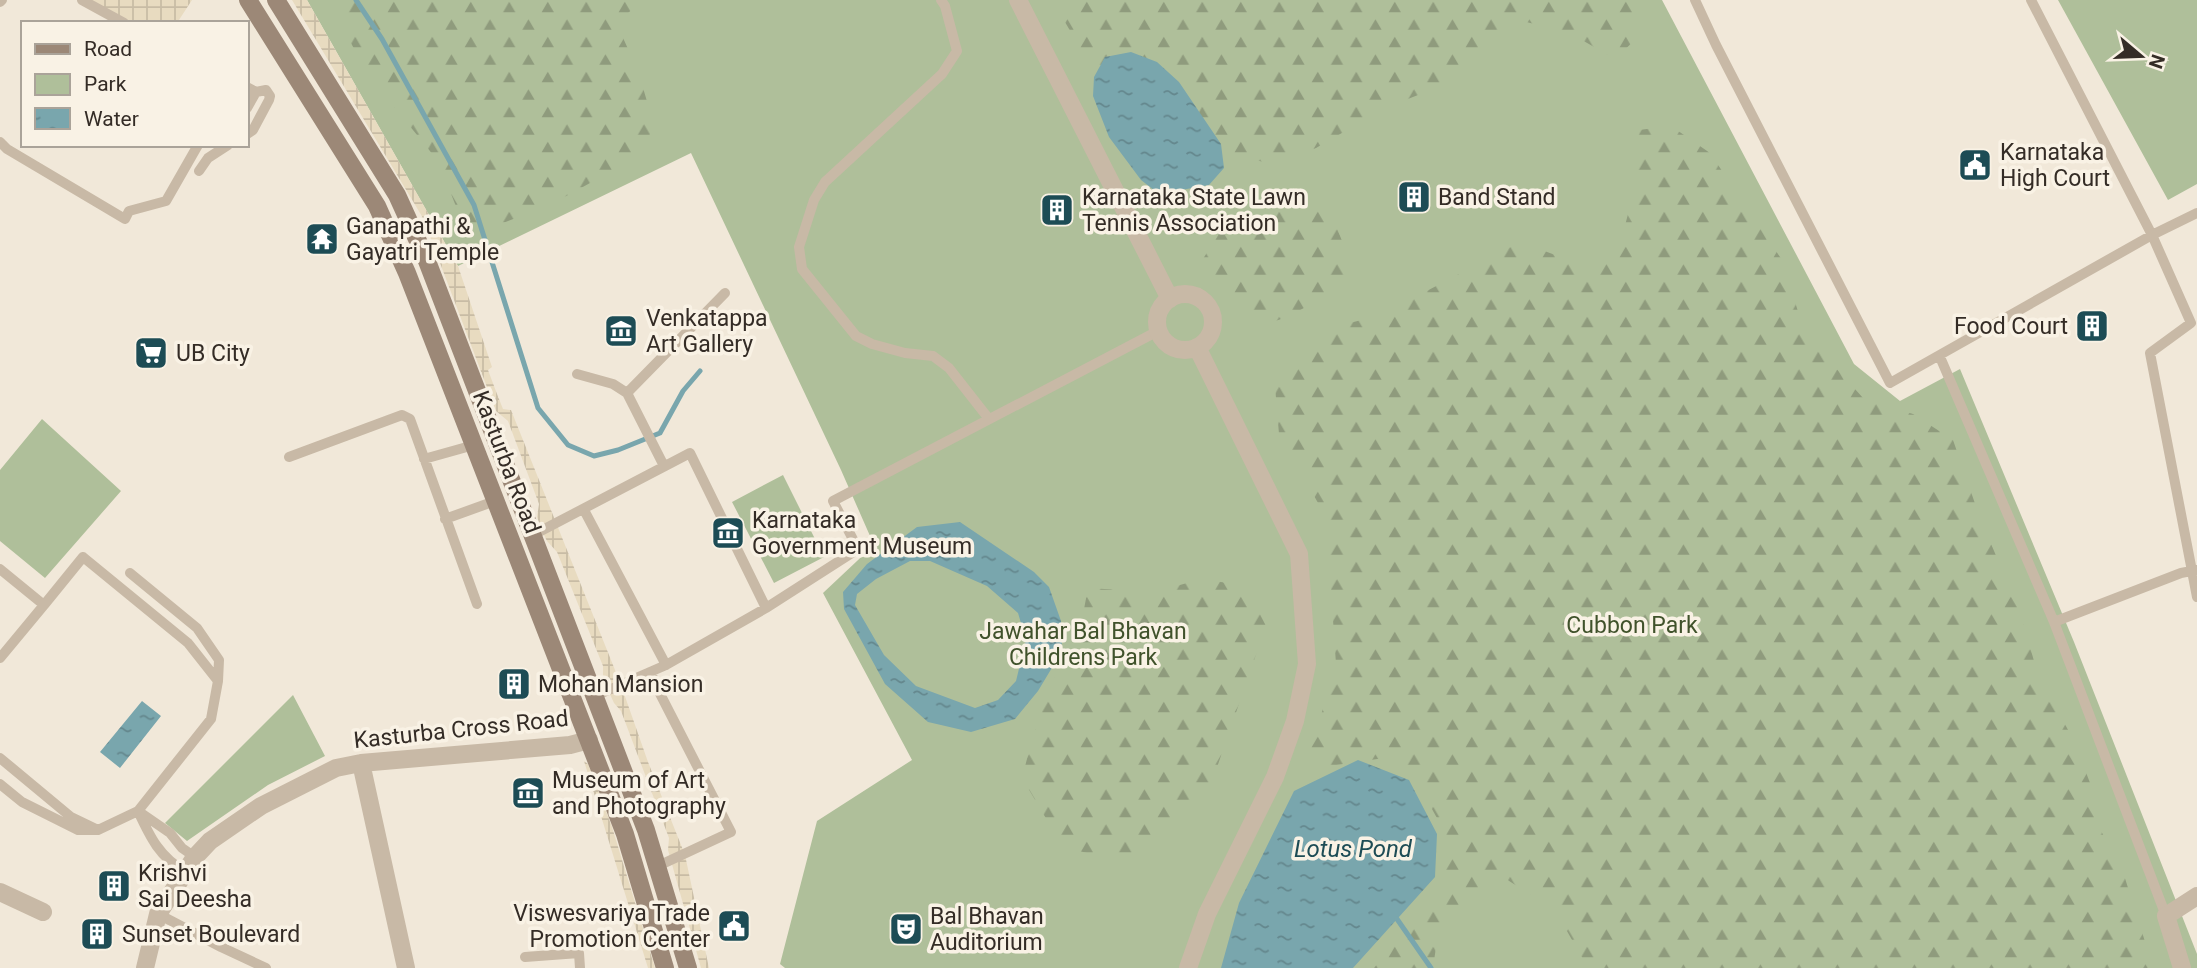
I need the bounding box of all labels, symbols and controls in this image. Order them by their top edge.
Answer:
legend [21,21,248,147]
north arrow [2106,21,2176,91]
text: Road [84,37,132,61]
text: N [2144,51,2170,71]
text: Park [84,72,127,96]
text: Water [84,107,139,131]
place label: Karnataka High Court [2000,139,2110,192]
public building icon: Karnataka High Court [1956,146,1994,184]
building icon: Band Stand [1395,178,1433,216]
place label: Karnataka State Lawn Tennis Association [1082,184,1306,237]
place label: Band Stand [1438,184,1556,211]
building icon: Karnataka State Lawn Tennis Association [1038,191,1076,229]
place label: Ganapathi & Gayatri Temple [346,213,499,266]
temple icon: Ganapathi & Gayatri Temple [303,220,341,258]
place label: Venkatappa Art Gallery [646,305,768,358]
building icon: Food Court [2073,307,2111,345]
museum icon: Venkatappa Art Gallery [602,312,640,350]
place label: Food Court [1954,313,2068,340]
supermarket icon: UB City [132,334,170,372]
place label: UB City [176,340,250,367]
street label: Kasturba Road [467,387,546,537]
place label: Karnataka Government Museum [752,507,972,560]
museum icon: Karnataka Government Museum [709,514,747,552]
park label: Cubbon Park [1566,612,1698,639]
park label: Jawahar Bal Bhavan Childrens Park [979,618,1187,671]
building icon: Mohan Mansion [495,665,533,703]
place label: Mohan Mansion [538,671,703,698]
street label: Kasturba Cross Road [352,705,570,754]
place label: Museum of Art and Photography [552,767,726,820]
museum icon: Museum of Art and Photography [509,774,547,812]
water label: Lotus Pond [1294,835,1413,863]
place label: Krishvi Sai Deesha [138,860,252,913]
building icon: Krishvi Sai Deesha [95,867,133,905]
place label: Viswesvariya Trade Promotion Center [513,900,710,953]
place label: Bal Bhavan Auditorium [930,903,1044,956]
public building icon: Viswesvariya Trade Promotion Center [715,907,753,945]
theatre icon: Bal Bhavan Auditorium [887,910,925,948]
building icon: Sunset Boulevard [78,915,116,953]
place label: Sunset Boulevard [122,921,300,948]

